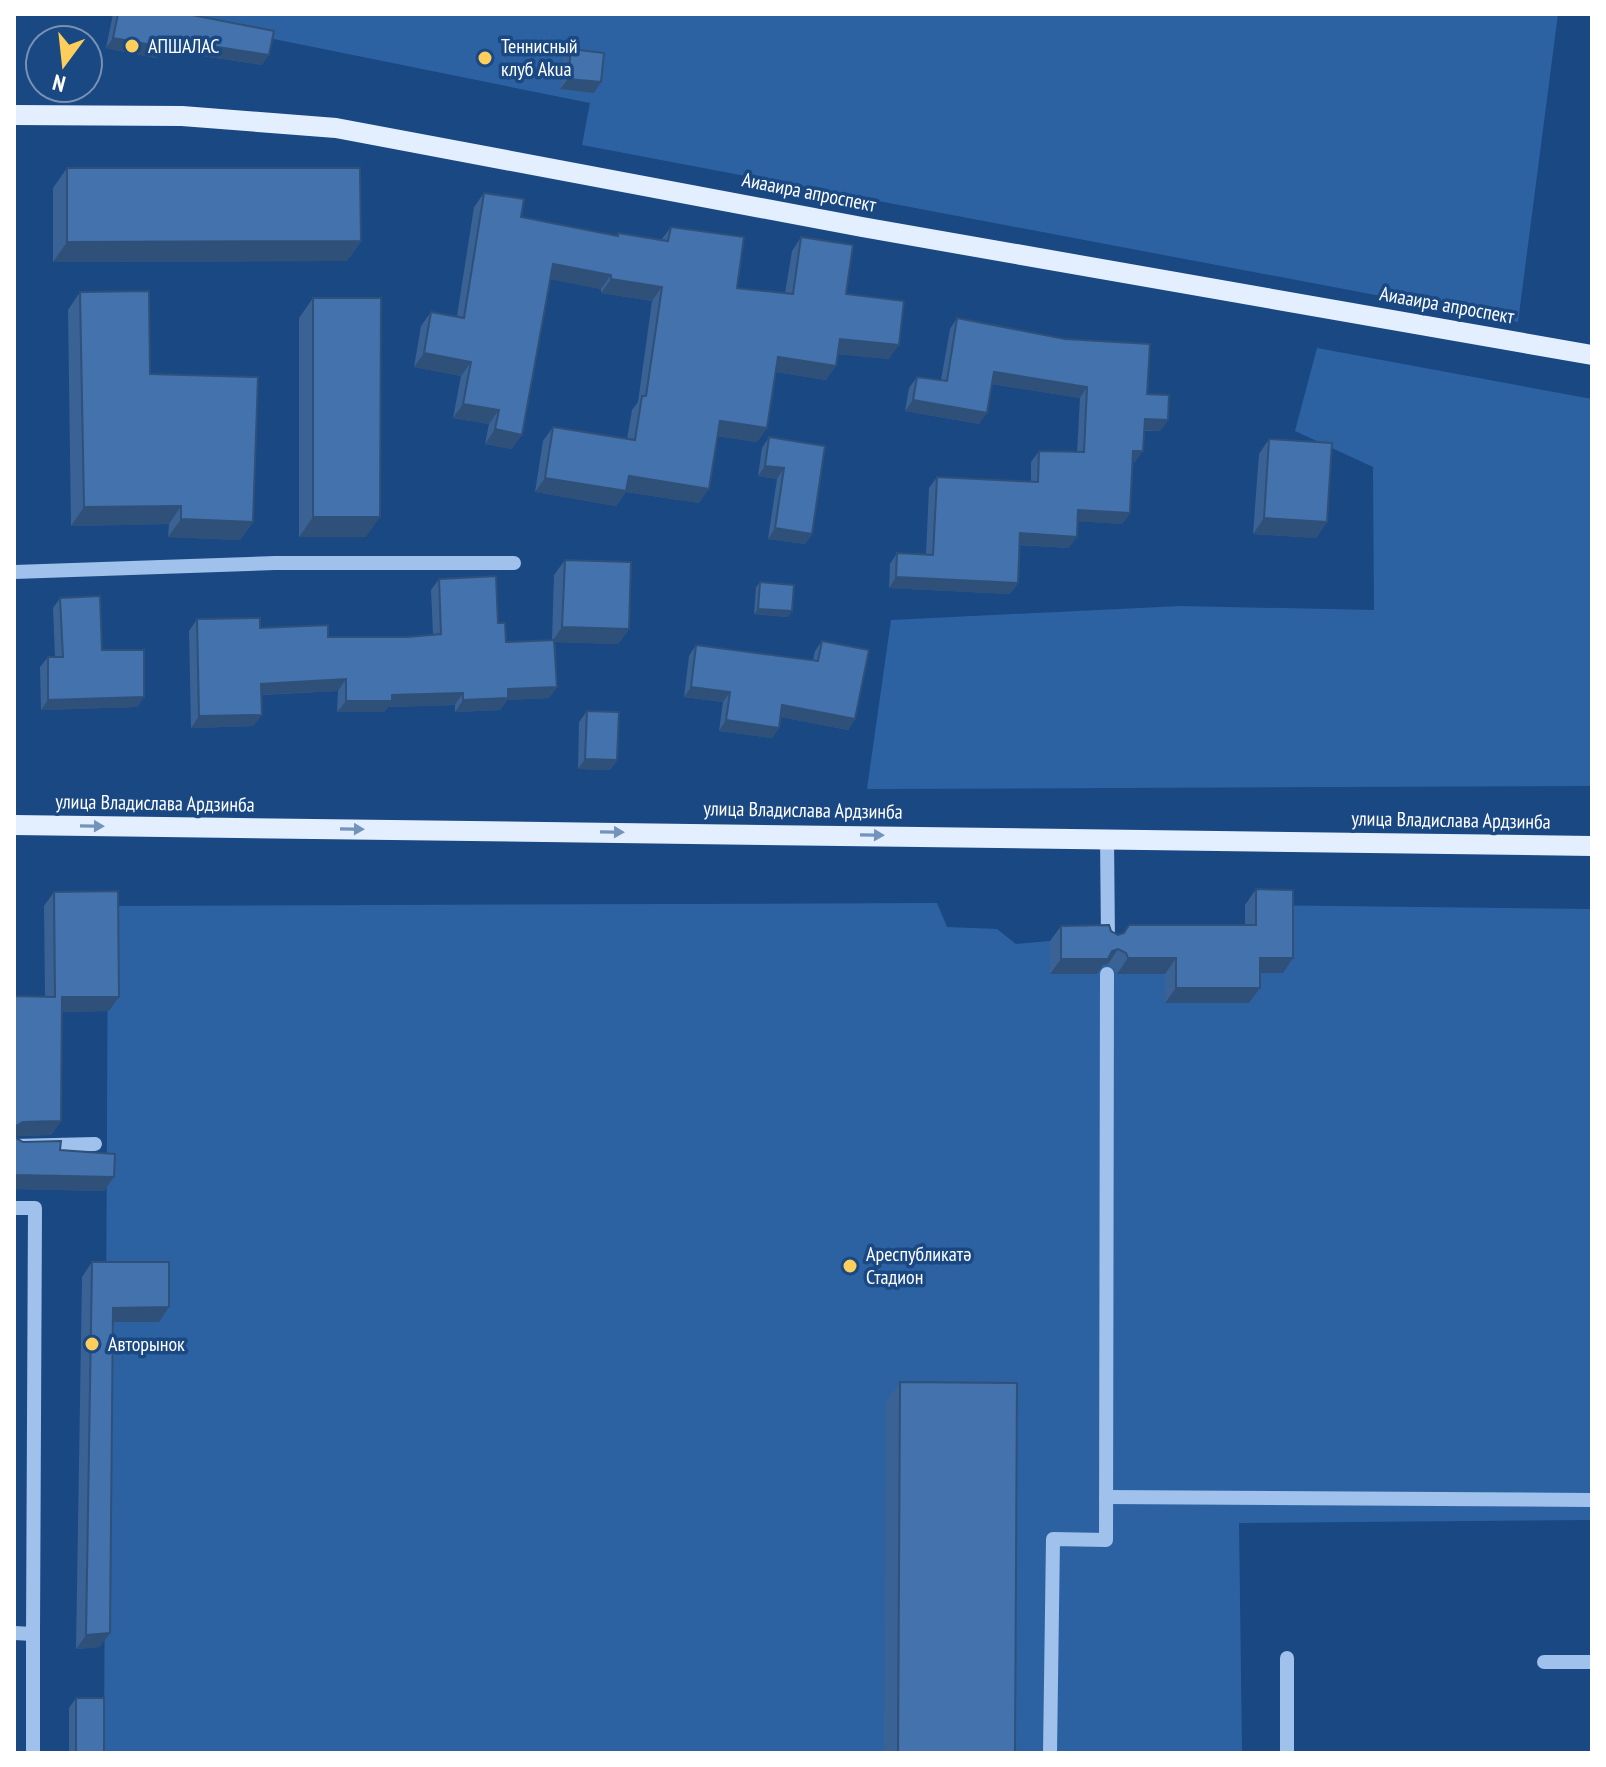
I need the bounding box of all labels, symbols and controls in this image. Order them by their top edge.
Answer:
north arrow [24,24,104,104]
place label: АПШАЛАС [148,33,220,59]
place label: Теннисный клуб Akua [501,33,578,82]
marker: АПШАЛАС [123,37,141,55]
marker: Теннисный клуб Akua [476,49,494,67]
text: N [49,68,68,98]
street label: Аиааира апроспект [740,166,879,218]
street label: Аиааира апроспект [1378,280,1517,330]
street label: улица Владислава Ардзинба [55,788,255,818]
street label: улица Владислава Ардзинба [703,795,903,825]
street label: улица Владислава Ардзинба [1351,805,1551,835]
one-way arrow [80,820,105,832]
one-way arrow [340,823,365,835]
one-way arrow [600,826,625,838]
one-way arrow [860,829,885,841]
place label: Ареспубликатә Стадион [866,1241,971,1290]
marker: Ареспубликатә Стадион [841,1257,859,1275]
place label: Авторынок [108,1331,185,1357]
marker: Авторынок [83,1335,101,1353]

